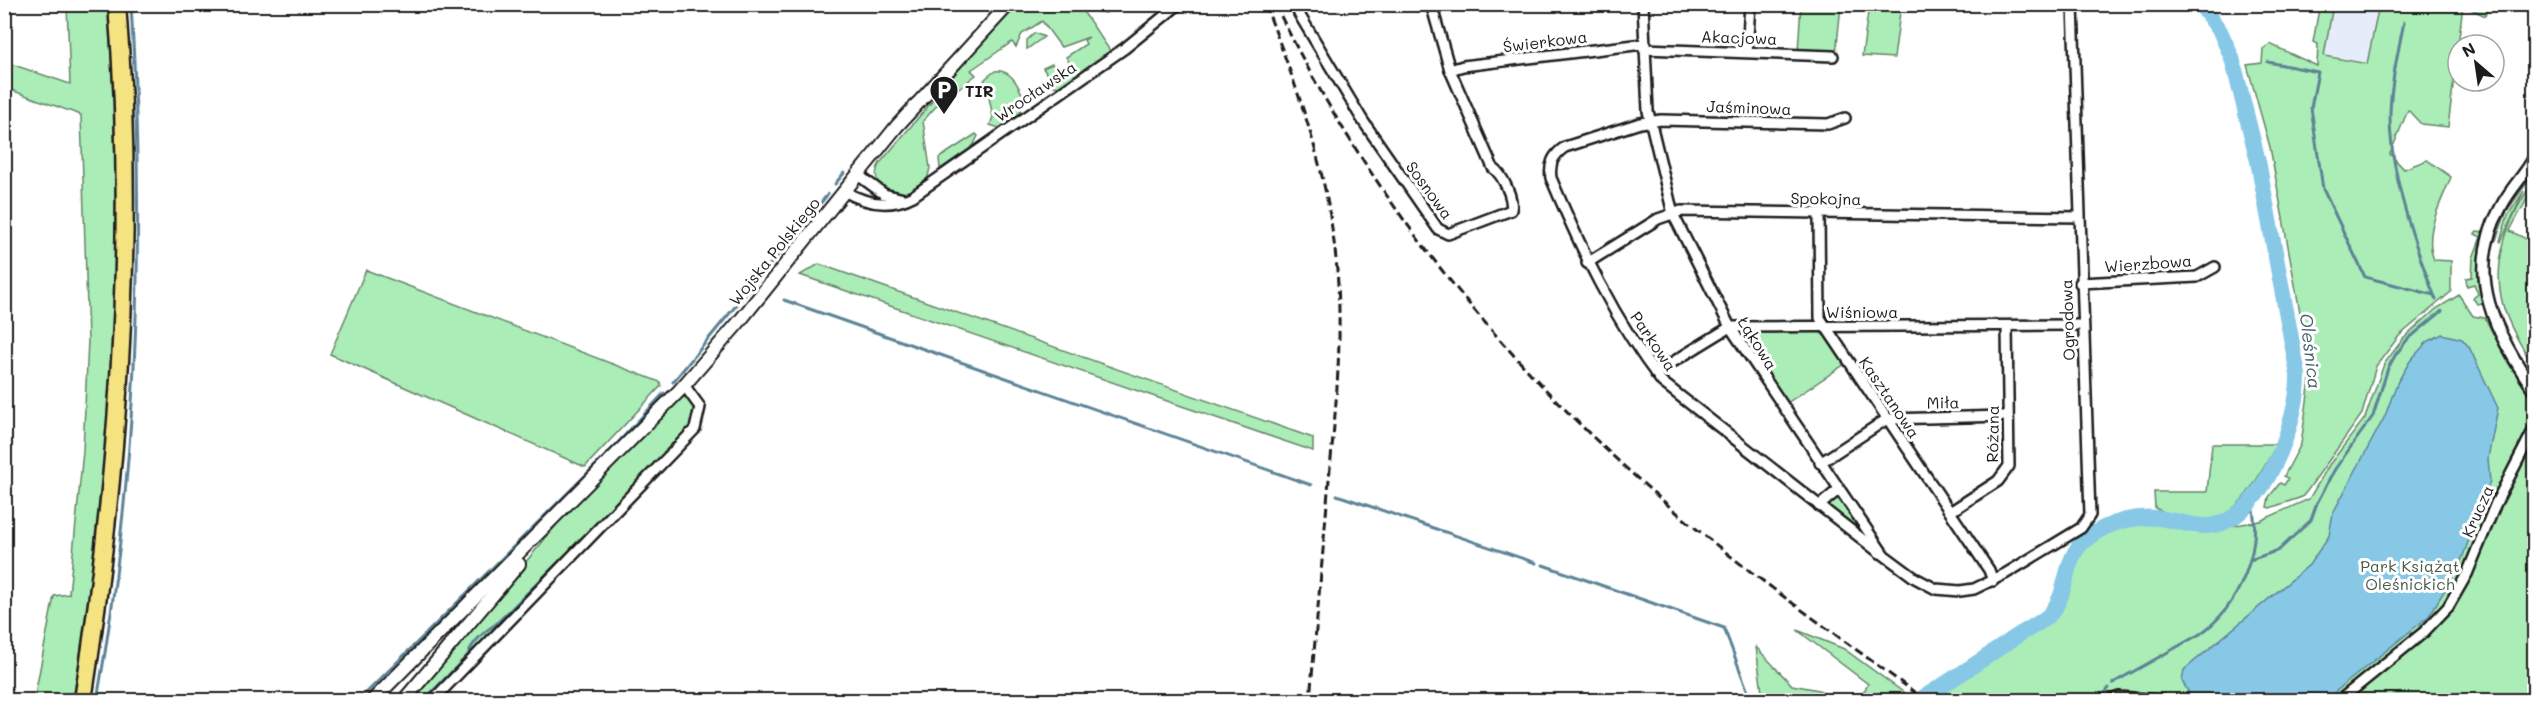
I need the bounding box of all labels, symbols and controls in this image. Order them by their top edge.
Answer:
street label: Świerkowa [1502,25,1588,57]
street label: Akacjowa [1701,25,1777,49]
north arrow [2446,33,2506,93]
text: N [2458,37,2479,62]
street label: Wrocławska [990,56,1080,126]
parking icon: TIR [928,74,960,116]
place label: TIR [965,80,994,101]
street label: Jaśminowa [1706,95,1792,119]
street label: Sosnowa [1402,157,1458,223]
street label: Spokojna [1791,187,1861,209]
street label: Wojska Polskiego [724,193,824,309]
street label: Wierzbowa [2103,249,2193,277]
street label: Ogrodowa [2055,279,2079,361]
street label: Wiśniowa [1826,301,1898,322]
street label: Parkowa [1626,307,1682,375]
water label: Oleśnica [2294,312,2328,390]
street label: Łąkowa [1734,313,1782,373]
street label: Kasztanowa [1855,352,1925,442]
street label: Miła [1927,391,1960,413]
street label: Różana [1981,405,2003,463]
street label: Krucza [2456,482,2498,540]
park label: Park Książąt Oleśnickich [2360,555,2460,594]

